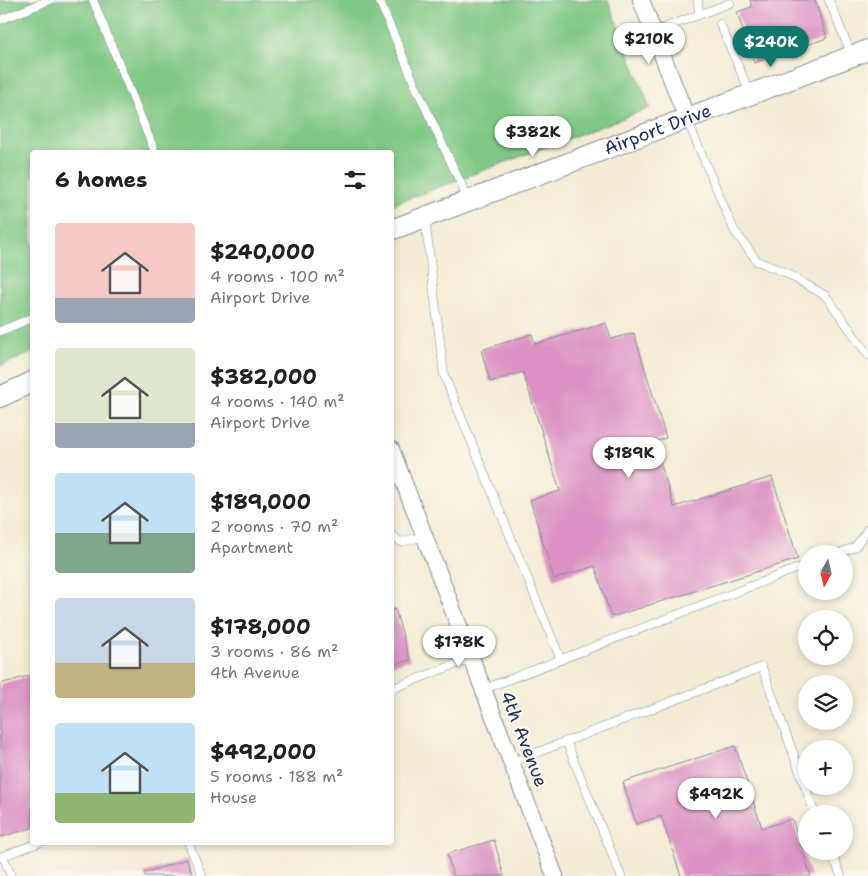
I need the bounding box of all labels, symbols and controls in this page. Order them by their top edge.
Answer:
pin: $210K [614,22,684,65]
pin: $240K [736,26,806,68]
text: $210K [624,28,674,49]
text: $240K [744,31,798,52]
street label: Airport Drive [601,98,715,161]
pin: $382K [498,116,568,158]
text: $382K [505,121,561,142]
text: 6 homes [55,166,147,194]
icon: filters [341,166,369,194]
text: $240,000 [210,238,315,266]
icon: home [95,243,155,303]
text: 4 rooms · 100 m² [210,266,345,287]
text: Airport Drive [210,287,310,308]
text: $382,000 [210,363,317,391]
icon: home [95,368,155,428]
text: 4 rooms · 140 m² [210,391,345,412]
text: Airport Drive [210,412,310,433]
pin: $189K [594,436,664,479]
text: $189K [604,442,654,463]
text: $189,000 [210,488,311,516]
icon: home [95,493,155,553]
text: 2 rooms · 70 m² [210,516,338,537]
text: Apartment [210,537,293,558]
north arrow [798,545,852,600]
map controls [798,545,853,860]
button: locate [798,610,853,665]
text: $178,000 [210,613,311,641]
icon: home [95,618,155,678]
pin: $178K [424,626,494,668]
text: $178K [434,631,484,652]
text: 3 rooms · 86 m² [210,641,338,662]
text: 4th Avenue [210,662,300,683]
button: layers [798,675,853,730]
street label: 4th Avenue [495,688,553,790]
text: $492,000 [210,738,317,766]
button: + [798,740,853,795]
icon: home [95,743,155,803]
text: 5 rooms · 188 m² [210,766,343,787]
pin: $492K [681,778,751,820]
text: $492K [689,783,743,804]
text: House [210,787,257,808]
button: − [798,805,853,860]

